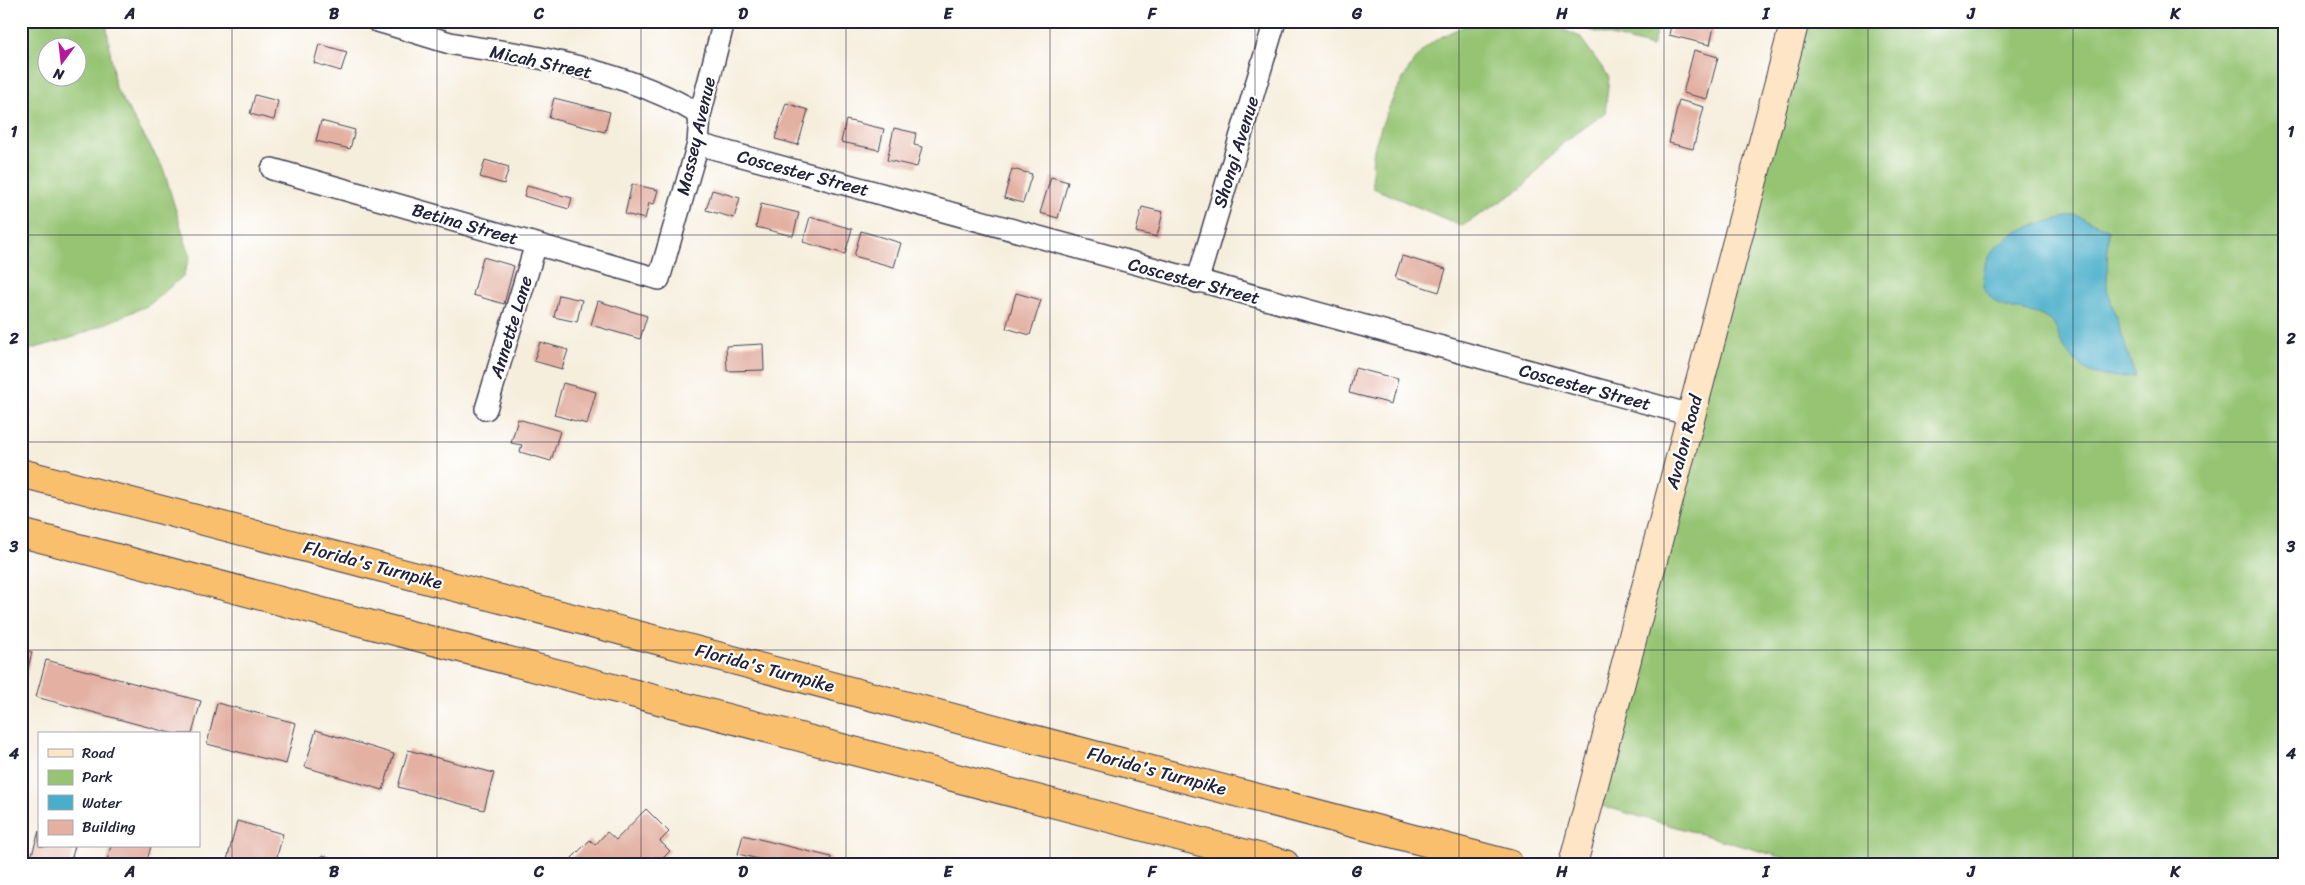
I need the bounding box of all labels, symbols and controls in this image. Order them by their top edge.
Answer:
text: A [124,0,135,28]
text: B [329,0,340,28]
text: C [533,0,545,28]
text: D [738,0,748,28]
text: E [944,0,954,28]
text: F [1147,0,1158,28]
text: G [1351,0,1363,28]
text: H [1555,0,1568,28]
text: I [1762,0,1771,28]
text: J [1966,0,1976,28]
text: K [2169,0,2181,28]
street label: Micah Street [487,36,595,88]
north arrow [38,38,88,88]
text: N [51,61,68,88]
street label: Massey Avenue [667,74,725,198]
street label: Shongi Avenue [1204,92,1268,212]
text: 1 [11,117,18,146]
text: 1 [2288,117,2295,146]
street label: Coscester Street [734,140,873,206]
street label: Betina Street [408,194,522,254]
street label: Coscester Street [1125,248,1264,314]
street label: Annette Lane [480,272,542,383]
text: 2 [8,324,19,353]
text: 2 [2285,324,2296,353]
street label: Coscester Street [1516,354,1655,420]
street label: Avalon Road [1656,390,1712,494]
street label: Florida's Turnpike [300,531,446,599]
text: 3 [9,532,19,561]
text: 3 [2286,532,2296,561]
street label: Florida's Turnpike [692,634,838,702]
legend [38,732,200,848]
street label: Florida's Turnpike [1084,737,1230,805]
text: 4 [8,739,19,768]
text: 4 [2285,739,2296,768]
text: Road [82,740,115,766]
text: Park [82,764,113,790]
text: Water [82,790,122,816]
text: Building [82,814,136,840]
text: A [124,857,135,885]
text: B [329,857,340,885]
text: C [533,857,545,885]
text: D [738,857,748,885]
text: E [944,857,954,885]
text: F [1147,857,1158,885]
text: G [1351,857,1363,885]
text: H [1555,857,1568,885]
text: I [1762,857,1771,885]
text: J [1966,857,1976,885]
text: K [2169,857,2181,885]

